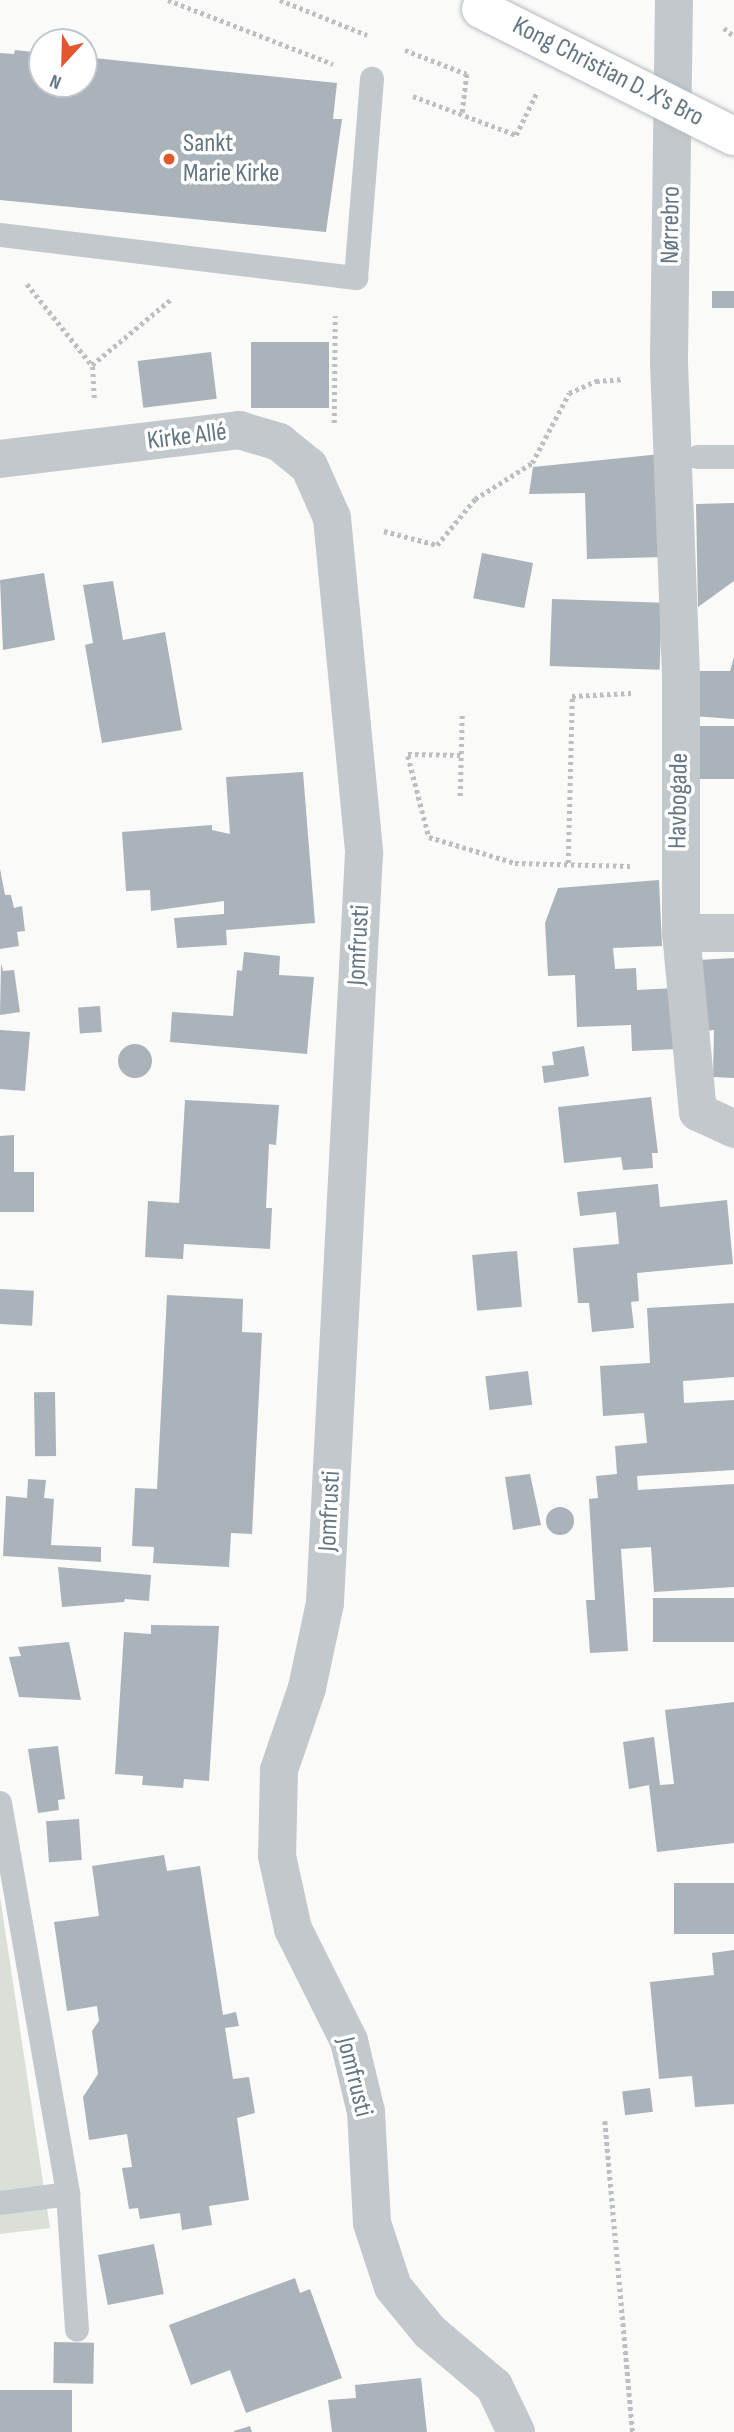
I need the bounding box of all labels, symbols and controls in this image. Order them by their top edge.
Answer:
street label: Kong Christian D. X's Bro [507,10,709,134]
north arrow [28,28,98,98]
text: N [47,69,65,94]
place label: Sankt Marie Kirke [183,128,279,190]
marker: Sankt Marie Kirke [161,151,177,167]
street label: Nørrebro [655,186,687,264]
street label: Kirke Allé [145,417,229,457]
street label: Havbogade [663,753,695,849]
street label: Jomfrusti [341,904,377,986]
street label: Jomfrusti [312,1470,348,1552]
street label: Jomfrusti [329,2034,379,2120]

